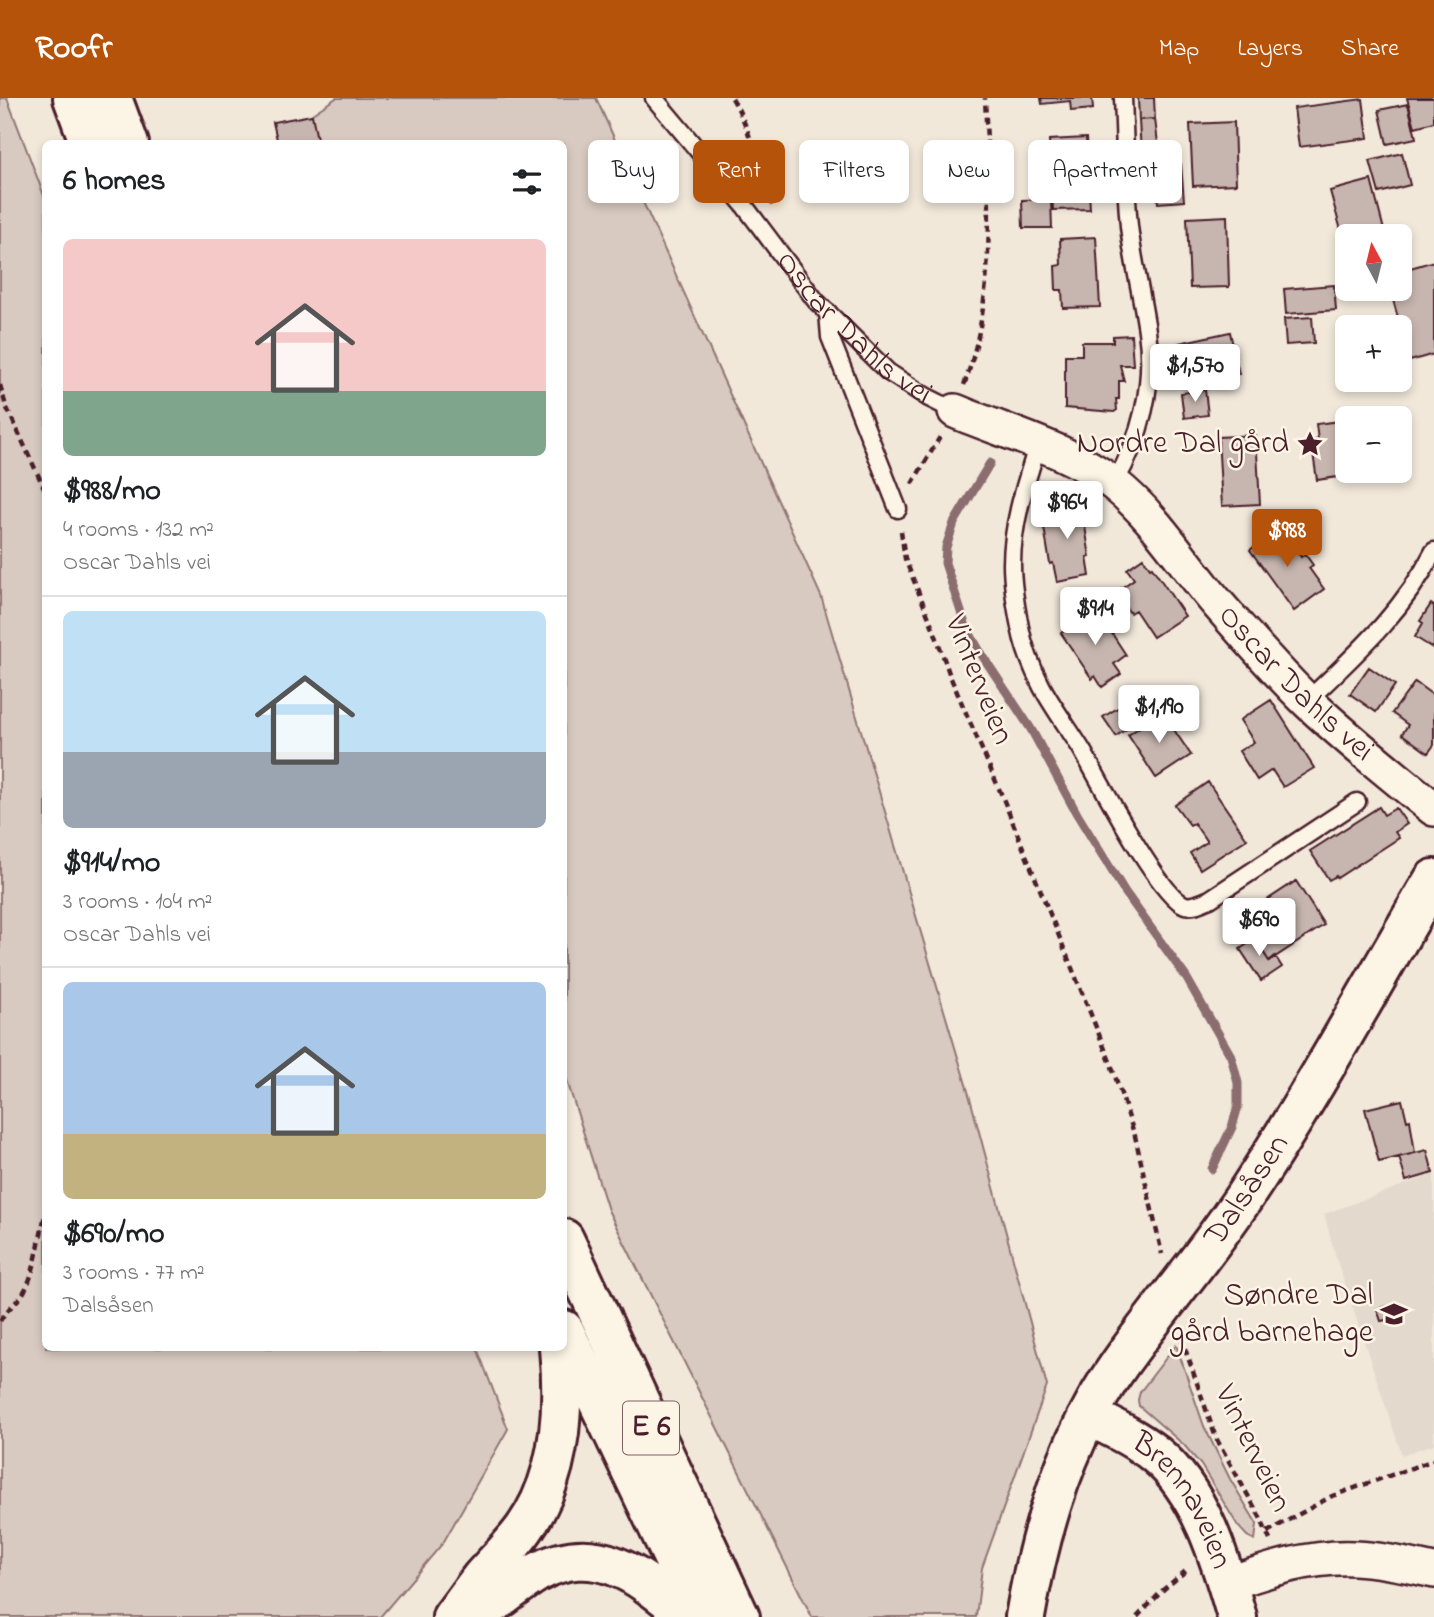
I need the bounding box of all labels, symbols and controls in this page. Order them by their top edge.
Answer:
text: Roofr [35,25,112,73]
text: Map [1159,32,1199,67]
text: Layers [1237,32,1303,67]
text: Share [1341,32,1399,67]
chip: Buy [588,140,679,203]
chip: Rent [693,140,785,203]
chip: Filters [799,140,909,203]
chip: New [923,140,1014,203]
chip: Apartment [1028,140,1182,203]
text: 6 homes [63,160,166,204]
icon: filters [508,163,546,201]
north arrow [1335,224,1412,301]
map controls [1335,224,1412,483]
street label: Oscar Dahls vei [763,242,941,418]
icon: home [242,285,368,411]
button: + [1335,315,1412,392]
pin: $1,570 [1138,344,1252,404]
text: $1,570 [1166,350,1224,383]
button: − [1335,406,1412,483]
place label: Nordre Dal gård [1077,421,1289,468]
place icon: Nordre Dal gård [1295,429,1325,459]
text: $988/mo [63,470,161,514]
pin: $964 [1026,482,1108,541]
text: $964 [1047,487,1087,520]
pin: $988 [1246,510,1328,569]
text: 4 rooms · 132 m² [63,514,214,547]
text: $988 [1268,515,1306,548]
text: Oscar Dahls vei [63,547,211,580]
pin: $914 [1054,588,1136,647]
text: $914 [1076,593,1114,626]
street label: Oscar Dahls vei [1206,595,1384,774]
street label: Vinterveien [930,607,1025,752]
icon: home [242,657,368,783]
pin: $1,190 [1102,686,1216,745]
text: $1,190 [1134,691,1184,724]
text: $914/mo [63,842,160,886]
text: 3 rooms · 104 m² [63,886,212,919]
pin: $690 [1218,898,1300,958]
text: $690 [1239,904,1279,937]
text: Oscar Dahls vei [63,919,211,952]
icon: home [242,1028,368,1154]
street label: Dalsåsen [1192,1125,1302,1257]
text: $690/mo [63,1213,165,1257]
text: 3 rooms · 77 m² [63,1257,205,1290]
place label: Søndre Dal gård barnehage [1169,1273,1374,1357]
text: Dalsåsen [63,1290,154,1323]
school or university icon: Søndre Dal gård barnehage [1379,1299,1409,1329]
street label: Vinterveien [1200,1376,1303,1521]
road number: E 6 [623,1402,679,1454]
street label: Brennaveien [1121,1420,1244,1576]

